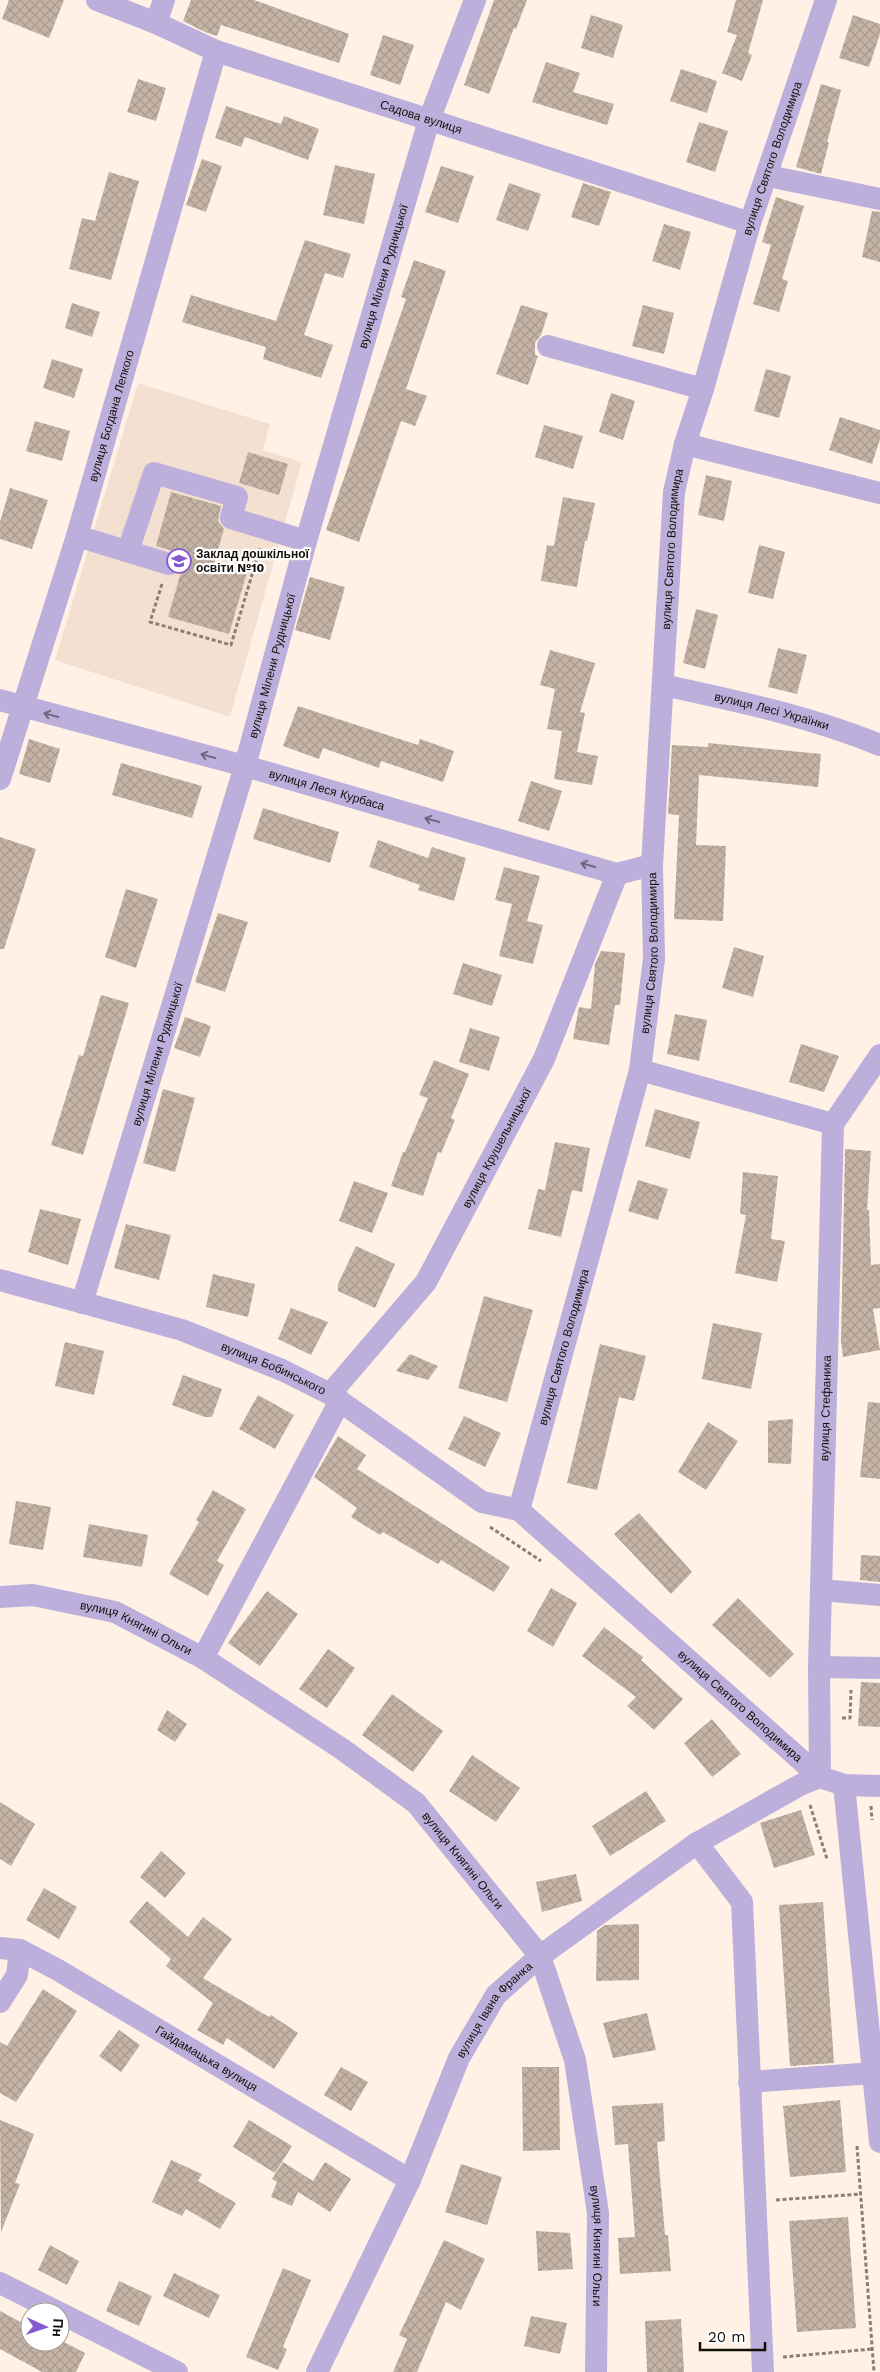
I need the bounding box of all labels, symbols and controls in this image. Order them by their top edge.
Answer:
street label: вулиця Святого Володимира [740,79,805,237]
street label: Садова вулиця [378,97,464,137]
street label: вулиця Мілени Рудницької [356,202,411,350]
street label: вулиця Богдана Лепкого [86,348,137,483]
street label: вулиця Святого Володимира [659,467,686,630]
place label: Заклад дошкільної освіти №10 [196,547,310,575]
school or university icon: Заклад дошкільної освіти №10 [166,548,192,574]
street label: вулиця Мілени Рудницької [246,591,299,740]
street label: вулиця Лесі Українки [713,690,831,733]
one-way arrow [44,709,60,719]
one-way arrow [201,751,217,760]
street label: вулиця Леся Курбаса [267,766,387,813]
one-way arrow [424,815,440,824]
one-way arrow [580,860,596,870]
street label: вулиця Святого Володимира [638,872,661,1034]
street label: вулиця Мілени Рудницької [129,980,186,1128]
street label: вулиця Крушельницької [459,1085,535,1210]
street label: вулиця Святого Володимира [536,1267,592,1427]
street label: вулиця Бобинського [219,1339,328,1398]
street label: вулиця Стефаника [817,1355,834,1461]
street label: вулиця Княгині Ольги [79,1598,194,1658]
street label: вулиця Святого Володимира [675,1647,805,1765]
street label: вулиця Княгині Ольги [419,1809,506,1912]
street label: вулиця Івана Франка [454,1959,535,2061]
street label: Гайдамацька вулиця [153,2023,260,2094]
street label: вулиця Княгині Ольги [587,2184,605,2306]
north arrow [20,2302,70,2352]
text: Пн [50,2318,66,2337]
scale bar [700,2320,765,2352]
text: 20 m [708,2328,746,2346]

